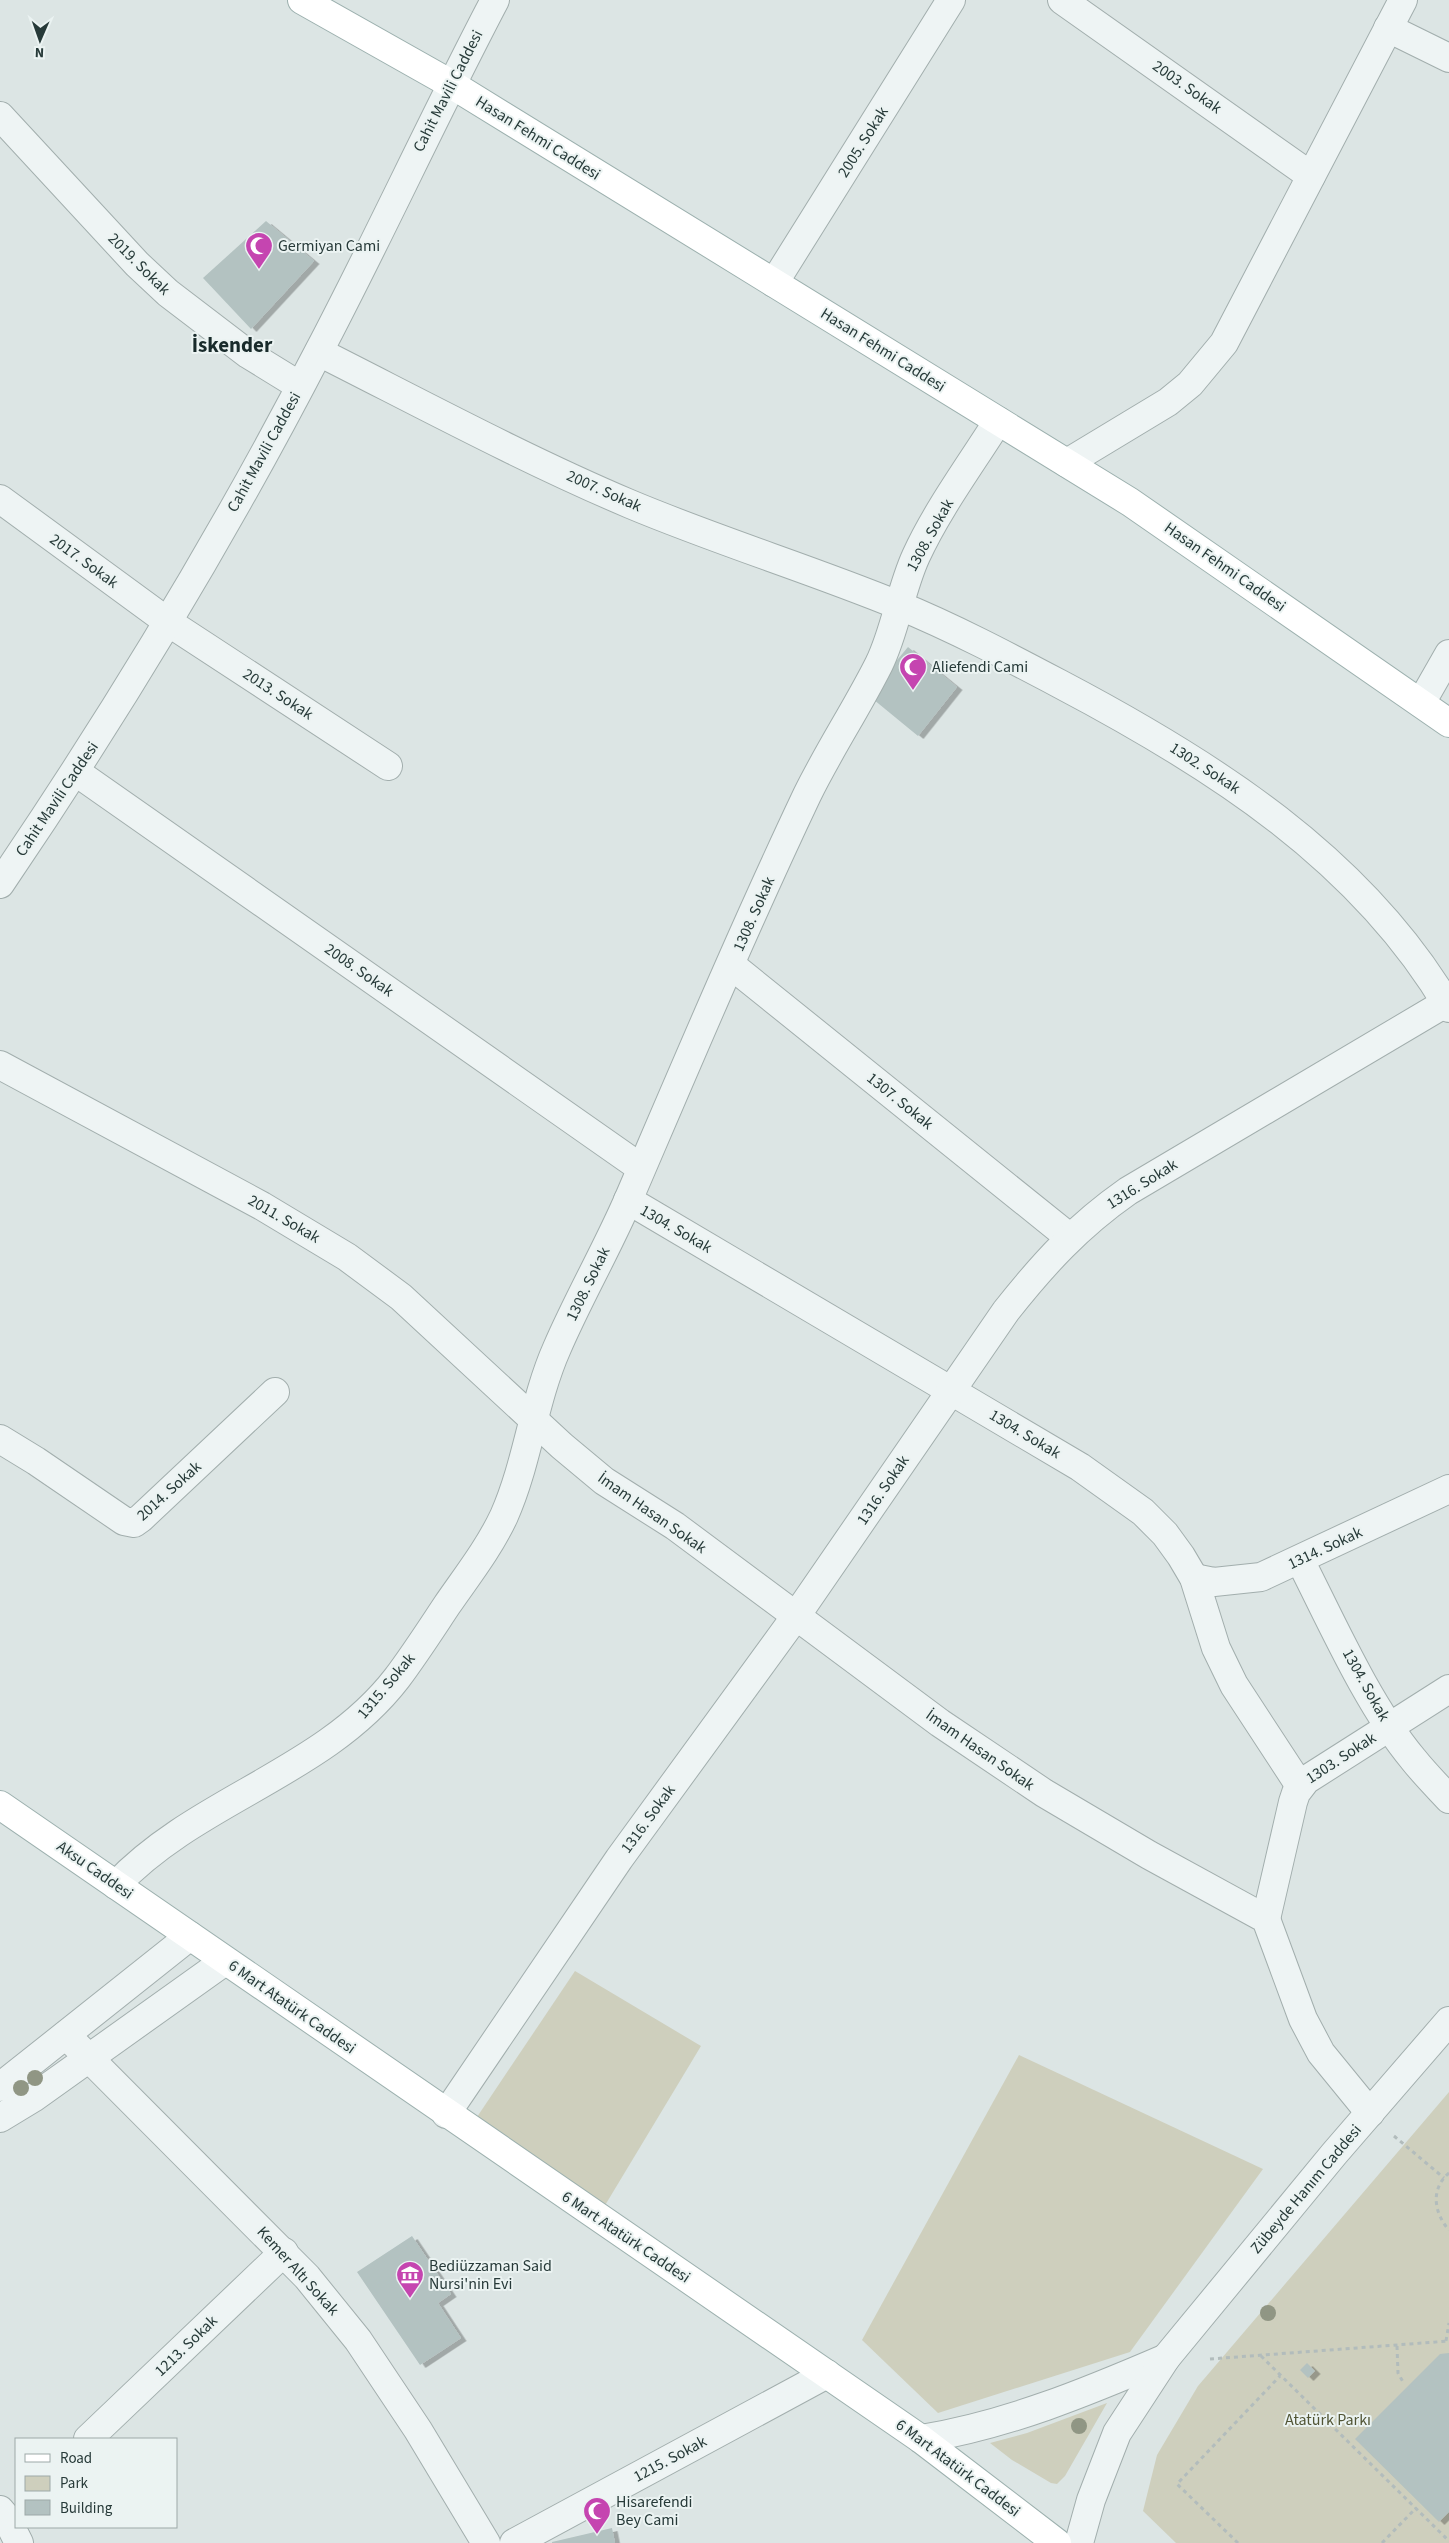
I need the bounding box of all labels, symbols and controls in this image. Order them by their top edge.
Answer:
north arrow [15,15,65,65]
street label: Cahit Mavili Caddesi [408,26,488,156]
text: N [35,42,45,62]
street label: 2003. Sokak [1148,55,1226,119]
street label: Hasan Fehmi Caddesi [471,91,605,185]
street label: 2005. Sokak [832,102,894,182]
street label: 2019. Sokak [103,228,175,300]
mosque icon: Germiyan Cami [244,231,274,270]
place label: Germiyan Cami [278,235,380,257]
street label: Hasan Fehmi Caddesi [816,303,950,397]
district label: İskender [192,330,273,360]
street label: Cahit Mavili Caddesi [222,388,306,516]
street label: 2007. Sokak [563,465,645,517]
street label: 1308. Sokak [901,495,959,575]
street label: Hasan Fehmi Caddesi [1160,517,1290,617]
street label: 2017. Sokak [45,529,123,593]
mosque icon: Aliefendi Cami [898,652,928,691]
place label: Aliefendi Cami [932,656,1028,678]
street label: 2013. Sokak [238,663,318,725]
street label: Cahit Mavili Caddesi [10,737,104,861]
street label: 1302. Sokak [1165,737,1245,799]
street label: 1308. Sokak [728,873,780,955]
street label: 2008. Sokak [320,938,398,1002]
street label: 1307. Sokak [862,1067,938,1135]
street label: 1316. Sokak [1102,1153,1182,1215]
street label: 2011. Sokak [244,1189,324,1249]
street label: 1304. Sokak [636,1199,716,1259]
street label: 1308. Sokak [561,1243,615,1325]
street label: 1304. Sokak [985,1404,1065,1464]
street label: 1316. Sokak [852,1451,915,1529]
street label: 2014. Sokak [132,1456,206,1526]
street label: İmam Hasan Sokak [593,1467,711,1559]
street label: 1314. Sokak [1284,1521,1366,1575]
street label: 1304. Sokak [1337,1645,1395,1725]
street label: 1315. Sokak [352,1648,420,1724]
street label: İmam Hasan Sokak [921,1704,1039,1796]
street label: 1303. Sokak [1301,1727,1381,1789]
street label: 1316. Sokak [616,1780,680,1858]
street label: Aksu Caddesi [52,1836,138,1904]
street label: 6 Mart Atatürk Caddesi [224,1955,360,2059]
street label: Zübeyde Hanım Caddesi [1245,2120,1367,2258]
street label: 6 Mart Atatürk Caddesi [557,2186,695,2288]
street label: Kemer Altı Sokak [252,2222,344,2321]
place label: Bediüzzaman Said Nursi'nin Evi [429,2255,552,2295]
museum icon: Bediüzzaman Said Nursi'nin Evi [395,2260,425,2299]
street label: 1213. Sokak [150,2310,222,2382]
park label: Atatürk Parkı [1285,2409,1371,2431]
street label: 6 Mart Atatürk Caddesi [891,2414,1025,2522]
street label: 1215. Sokak [630,2430,711,2487]
legend [15,2438,178,2528]
text: Road [60,2448,92,2469]
text: Park [60,2473,89,2494]
place label: Hisarefendi Bey Cami [616,2491,692,2531]
mosque icon: Hisarefendi Bey Cami [582,2496,612,2535]
text: Building [60,2498,113,2519]

